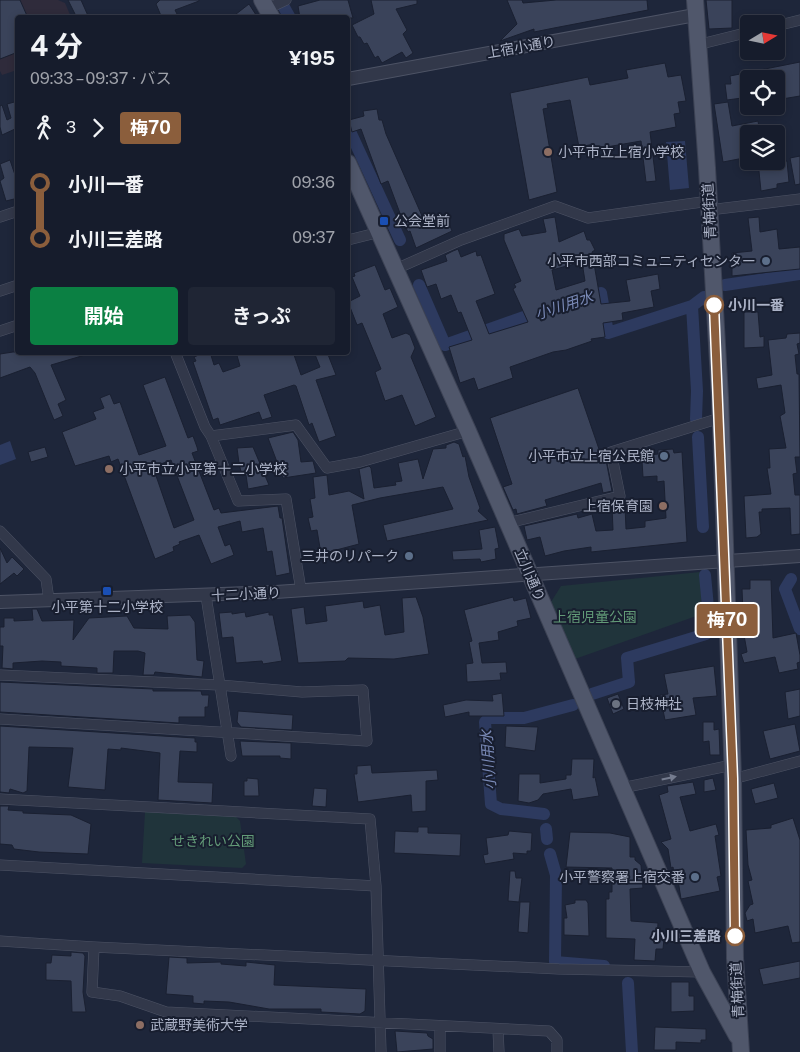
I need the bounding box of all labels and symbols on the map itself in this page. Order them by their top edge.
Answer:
north arrow [740,15,785,60]
street label: 上宿小通り [485,33,557,61]
place label: 小平市立上宿小学校 [558,144,684,160]
marker: 小平市立上宿小学校 [542,146,554,158]
street label: 青梅街道 [700,183,718,239]
place label: 公会堂前 [394,213,450,229]
marker: 公会堂前 [378,215,390,227]
place label: 小平市西部コミュニティセンター [547,253,756,269]
marker: 小平市西部コミュニティセンター [760,255,772,267]
water label: 小川用水 [533,287,597,322]
marker: 小川一番 [704,295,724,315]
place label: 小川一番 [728,297,784,313]
place label: 小平市立上宿公民館 [528,448,654,464]
marker: 小平市立上宿公民館 [658,450,670,462]
place label: 小平市立小平第十二小学校 [119,461,287,477]
marker: 小平市立小平第十二小学校 [103,463,115,475]
place label: 上宿保育園 [583,498,653,514]
marker: 上宿保育園 [657,500,669,512]
street label: 立川通り [512,546,548,604]
place label: 三井のリパーク [301,548,399,564]
marker: 三井のリパーク [403,550,415,562]
street label: 十二小通り [211,584,281,604]
marker: 小平第十二小学校 [101,585,113,597]
place label: 小平第十二小学校 [51,599,163,615]
line badge: 梅70 [698,604,756,636]
park label: 上宿児童公園 [553,609,637,625]
place label: 日枝神社 [626,696,682,712]
marker: 日枝神社 [610,698,622,710]
water label: 小川用水 [477,727,499,791]
one-way arrow [662,774,677,782]
park label: せきれい公園 [171,833,255,849]
place label: 小平警察署上宿交番 [559,869,685,885]
marker: 小平警察署上宿交番 [689,871,701,883]
marker: 小川三差路 [725,926,745,946]
place label: 小川三差路 [651,928,721,944]
street label: 青梅街道 [728,962,746,1018]
place label: 武蔵野美術大学 [150,1017,248,1033]
marker: 武蔵野美術大学 [134,1019,146,1031]

